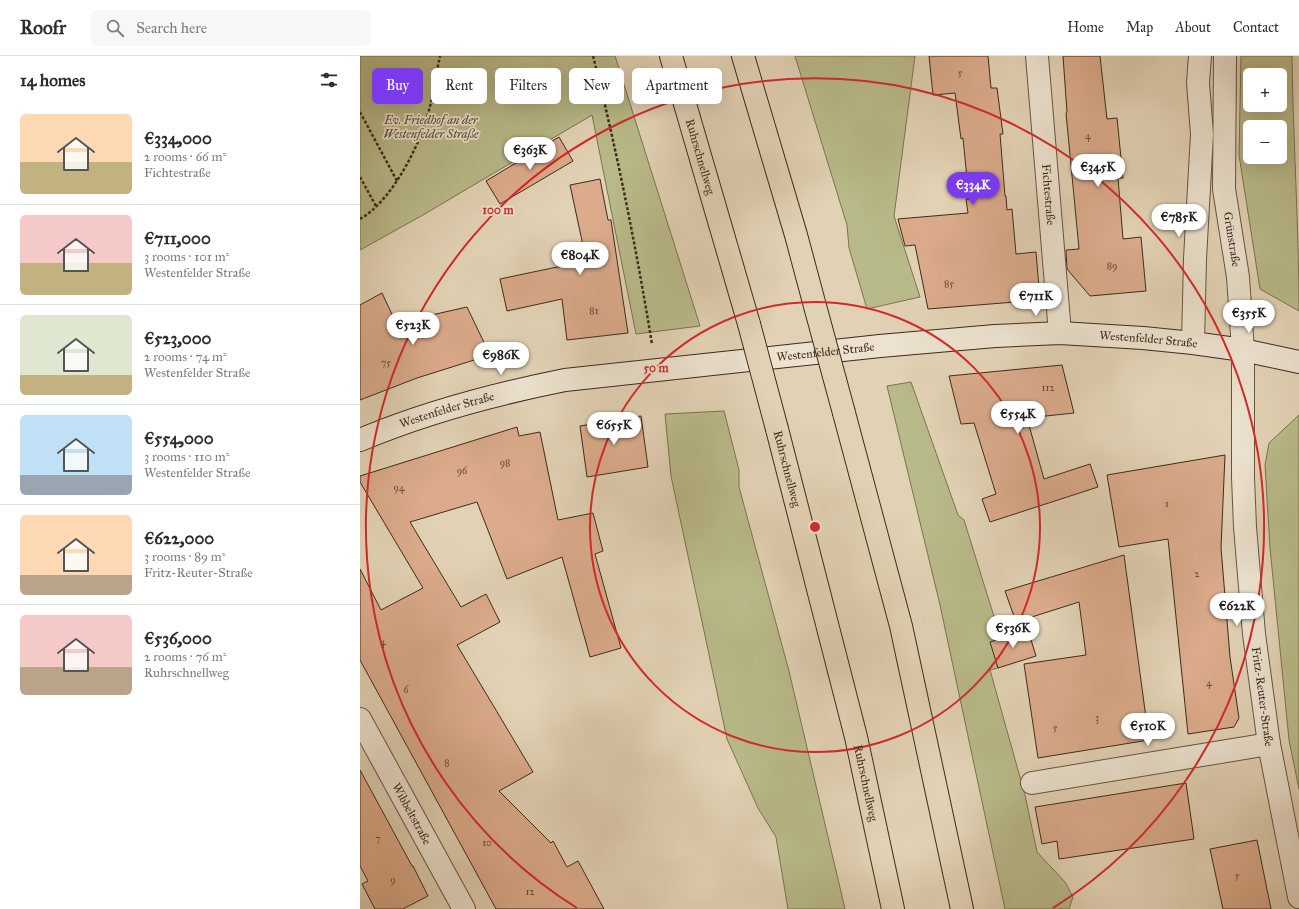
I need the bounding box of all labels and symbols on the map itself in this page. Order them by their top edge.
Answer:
house number: 5 [958,67,963,79]
park label: Ev. Friedhof an der Westenfelder Straße [383,113,479,141]
street label: Ruhrschnellweg [683,117,718,197]
house number: 4 [1085,130,1091,142]
pin: €363K [502,137,558,171]
pin: €345K [1070,154,1126,188]
street label: Fichtestraße [1039,163,1058,226]
pin: €334K [945,172,1001,206]
text: 100 m [482,203,515,217]
pin: €785K [1151,204,1207,238]
street label: Grünstraße [1221,211,1243,268]
pin: €804K [552,242,608,276]
house number: 89 [1107,260,1117,272]
house number: 85 [944,278,954,290]
pin: €711K [1008,283,1064,317]
pin: €355K [1221,300,1277,334]
house number: 81 [589,305,599,317]
pin: €523K [385,312,441,346]
street label: Westenfelder Straße [1099,328,1198,351]
street label: Westenfelder Straße [776,340,875,364]
pin: €986K [473,342,529,376]
house number: 75 [381,357,391,369]
text: 50 m [643,361,670,375]
house number: 112 [1042,382,1054,394]
street label: Westenfelder Straße [398,389,496,431]
pin: €554K [990,401,1046,435]
pin: €655K [586,412,642,446]
street label: Ruhrschnellweg [771,429,804,509]
house number: 98 [500,457,510,469]
house number: 96 [457,465,468,477]
house number: 94 [394,482,405,494]
house number: 1 [1165,498,1169,510]
centre of rings [808,520,822,534]
house number: 2 [1195,568,1200,580]
pin: €622K [1209,593,1265,627]
pin: €536K [985,615,1041,649]
house number: 4 [380,636,386,648]
street label: Fritz-Reuter-Straße [1249,646,1276,748]
house number: 4 [1206,677,1212,689]
house number: 6 [403,684,409,696]
house number: 3 [1095,712,1099,724]
pin: €510K [1120,713,1176,747]
house number: 5 [1053,722,1058,734]
street label: Ruhrschnellweg [851,743,881,823]
house number: 8 [444,757,450,769]
street label: Wibbeltstraße [389,780,434,847]
house number: 7 [375,833,381,845]
house number: 10 [482,837,492,849]
house number: 5 [1235,870,1240,882]
house number: 9 [390,874,396,886]
house number: 12 [526,886,535,898]

